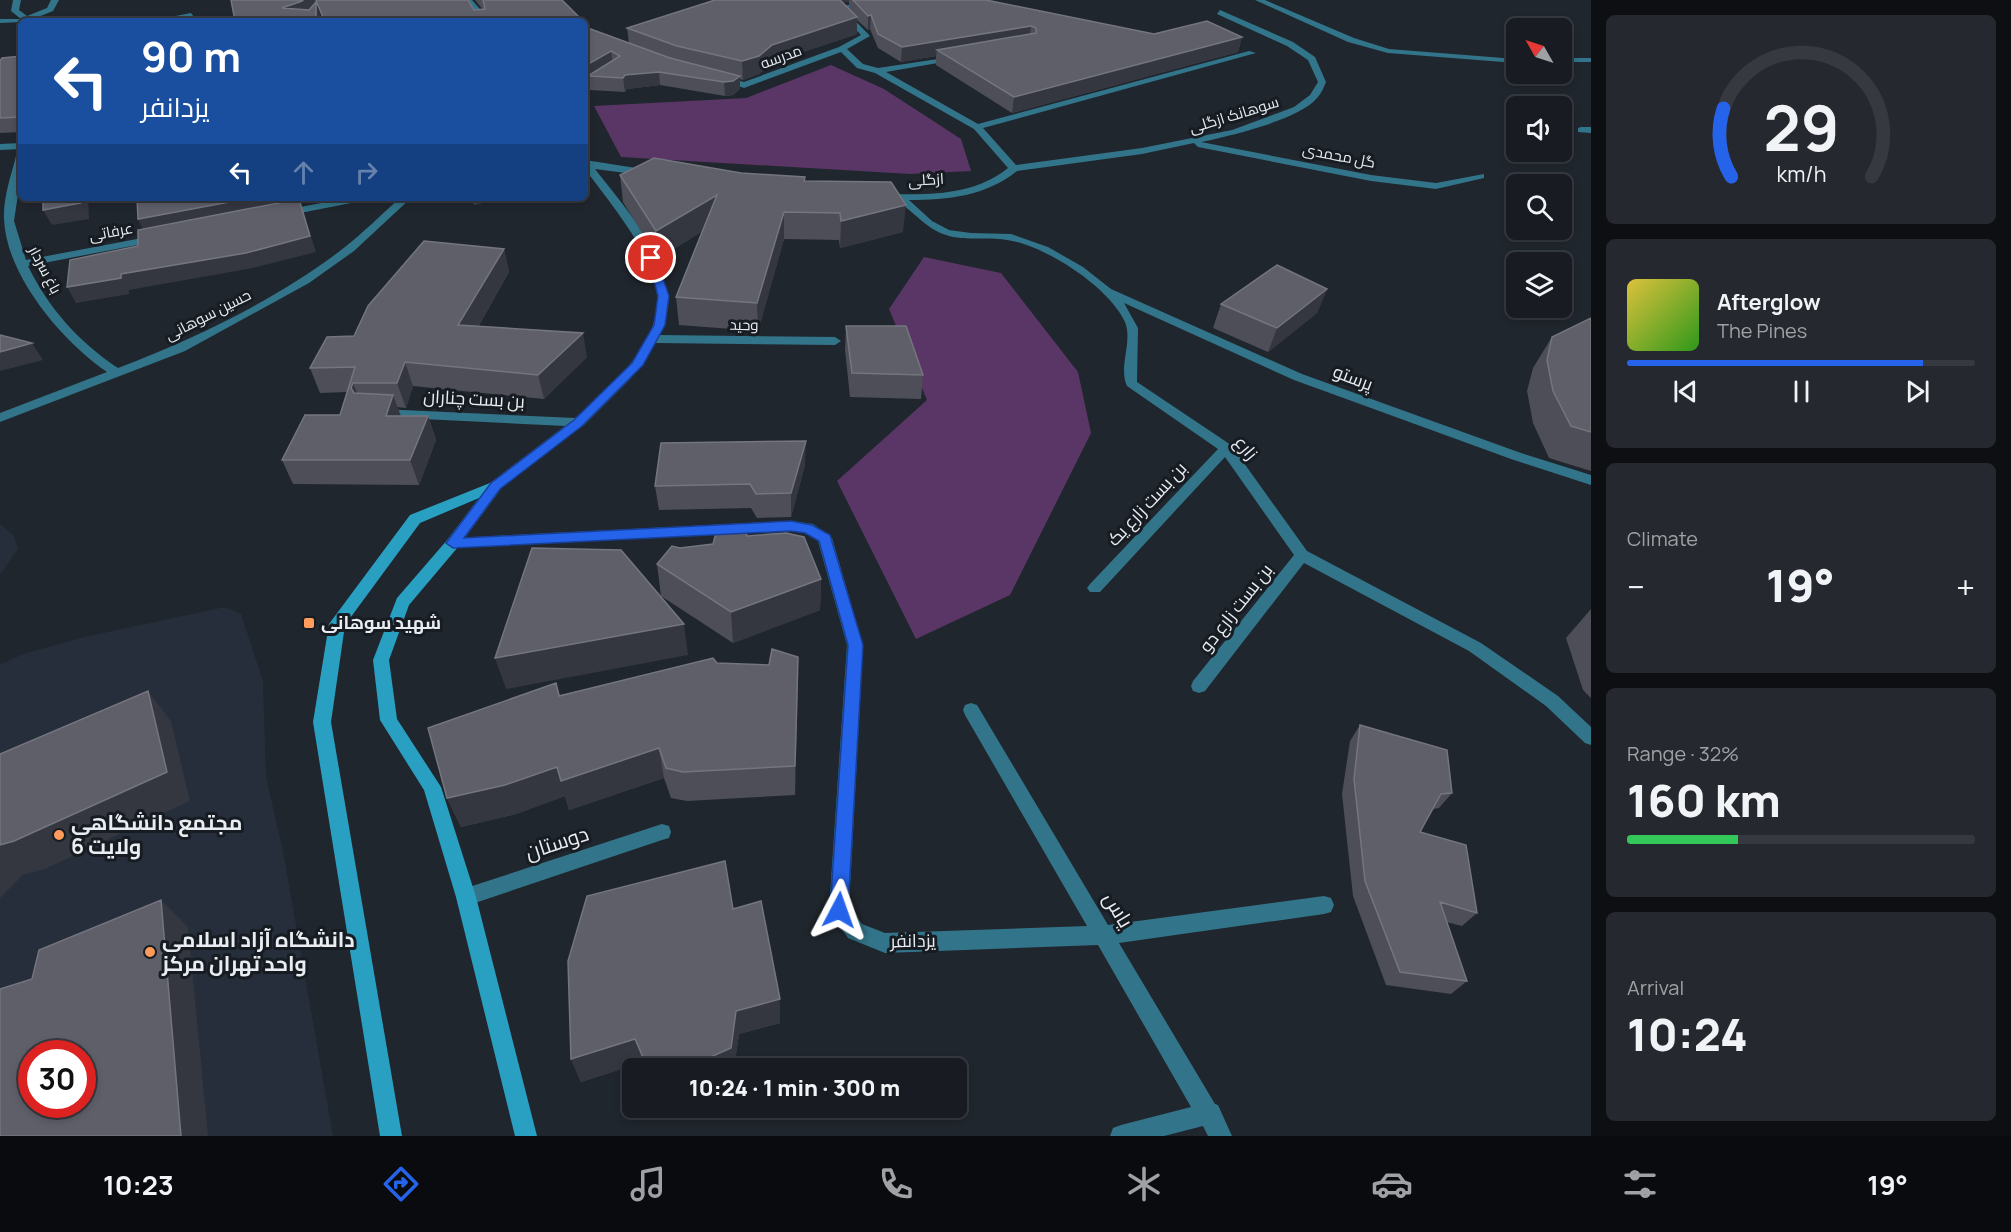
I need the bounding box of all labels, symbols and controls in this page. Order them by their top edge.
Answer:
north arrow [1506,18,1572,84]
map controls [1506,18,1572,318]
text: 90 m [141,27,241,85]
street label: مدرسه [757,39,804,74]
icon: left [42,42,120,120]
text: 29 [1763,84,1839,170]
text: یزدانفر [141,88,209,125]
street label: سوهانک ازگلی [1186,91,1281,138]
button: sound [1506,96,1572,162]
street label: گل محمدی [1301,138,1377,173]
icon: left [224,156,257,189]
icon: ahead [287,156,320,189]
icon: right [350,156,383,189]
text: km/h [1776,159,1826,188]
street label: ازگلی [907,168,945,191]
button: search [1506,174,1572,240]
street label: عرفاتی [87,217,135,246]
pin [625,232,676,283]
street label: باغ سردار [23,241,67,298]
icon: arrive [634,241,667,274]
button: layers [1506,252,1572,318]
street label: حسین سوهانی [161,284,254,345]
text: Afterglow [1717,287,1821,317]
street label: وحید [729,314,759,335]
text: The Pines [1717,317,1807,344]
street label: پرستو [1330,359,1377,397]
icon: previous [1669,375,1702,408]
icon: pause [1785,375,1818,408]
icon: next [1901,375,1934,408]
street label: بن بست چناران [423,383,525,414]
street label: زارع [1229,430,1264,465]
street label: بن بست زارع یک [1101,456,1192,551]
text: Climate [1627,525,1698,552]
text: 19° [1766,554,1835,616]
street label: بن بست زارع دو [1193,558,1278,657]
text: − [1627,564,1645,609]
text: + [1956,564,1975,609]
place label: شهید سوهانی [321,610,441,634]
marker: شهید سوهانی [302,616,316,630]
text: Range · 32% [1627,740,1739,767]
text: 160 km [1627,769,1781,831]
place label: مجتمع دانشگاهی ولایت 6 [71,808,242,860]
street label: دوستان [521,819,592,865]
marker: مجتمع دانشگاهی ولایت 6 [52,828,66,842]
position arrow [807,878,871,942]
street label: یاس [1097,886,1141,933]
place label: دانشگاه آزاد اسلامی واحد تهران مرکز [161,925,355,977]
street label: یزدانفر [889,928,936,952]
marker: دانشگاه آزاد اسلامی واحد تهران مرکز [143,945,157,959]
text: Arrival [1627,974,1684,1001]
text: 10:24 [1627,1003,1748,1065]
speed limit sign: 30 [18,1040,96,1118]
text: 10:24 · 1 min · 300 m [689,1073,900,1103]
icon: directions [380,1163,422,1205]
icon: music [627,1163,669,1205]
icon: phone [875,1163,917,1205]
icon: climate [1123,1163,1165,1205]
icon: car [1371,1163,1413,1205]
icon: filters [1619,1163,1661,1205]
text: 10:23 [103,1166,174,1203]
text: 19° [1867,1166,1908,1203]

